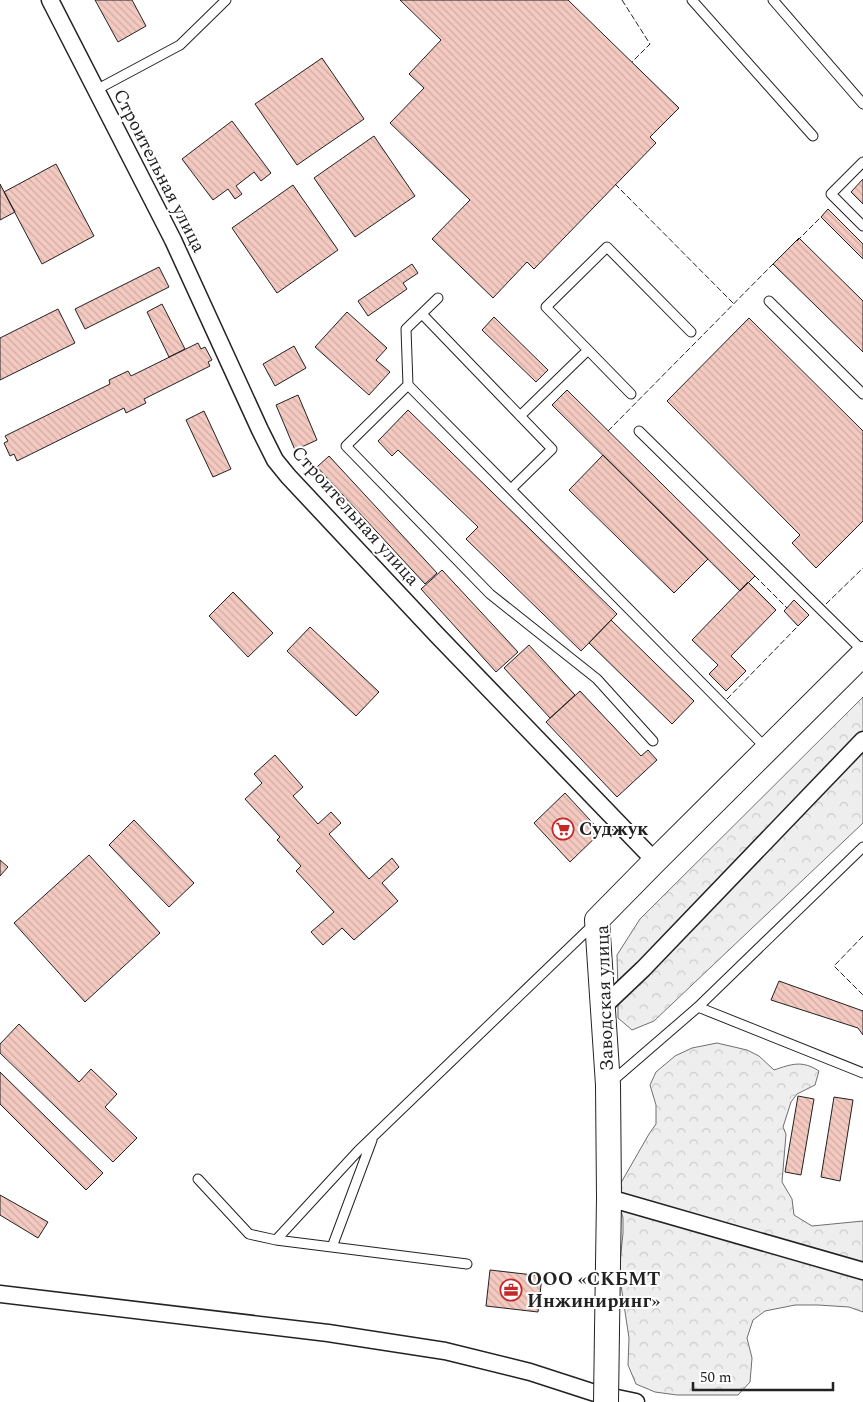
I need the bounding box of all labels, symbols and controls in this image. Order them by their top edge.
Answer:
street label: Строительная улица [105,84,213,259]
street label: Строительная улица [284,439,427,593]
place label: Суджук [579,815,649,844]
supermarket icon: Суджук [551,817,575,841]
street label: Заводская улица [588,924,622,1072]
place label: ООО «СКБМТ Инжиниринг» [527,1265,660,1316]
office icon: ООО «СКБМТ Инжиниринг» [499,1278,523,1302]
scale bar [693,1360,833,1392]
text: 50 m [700,1366,732,1389]

